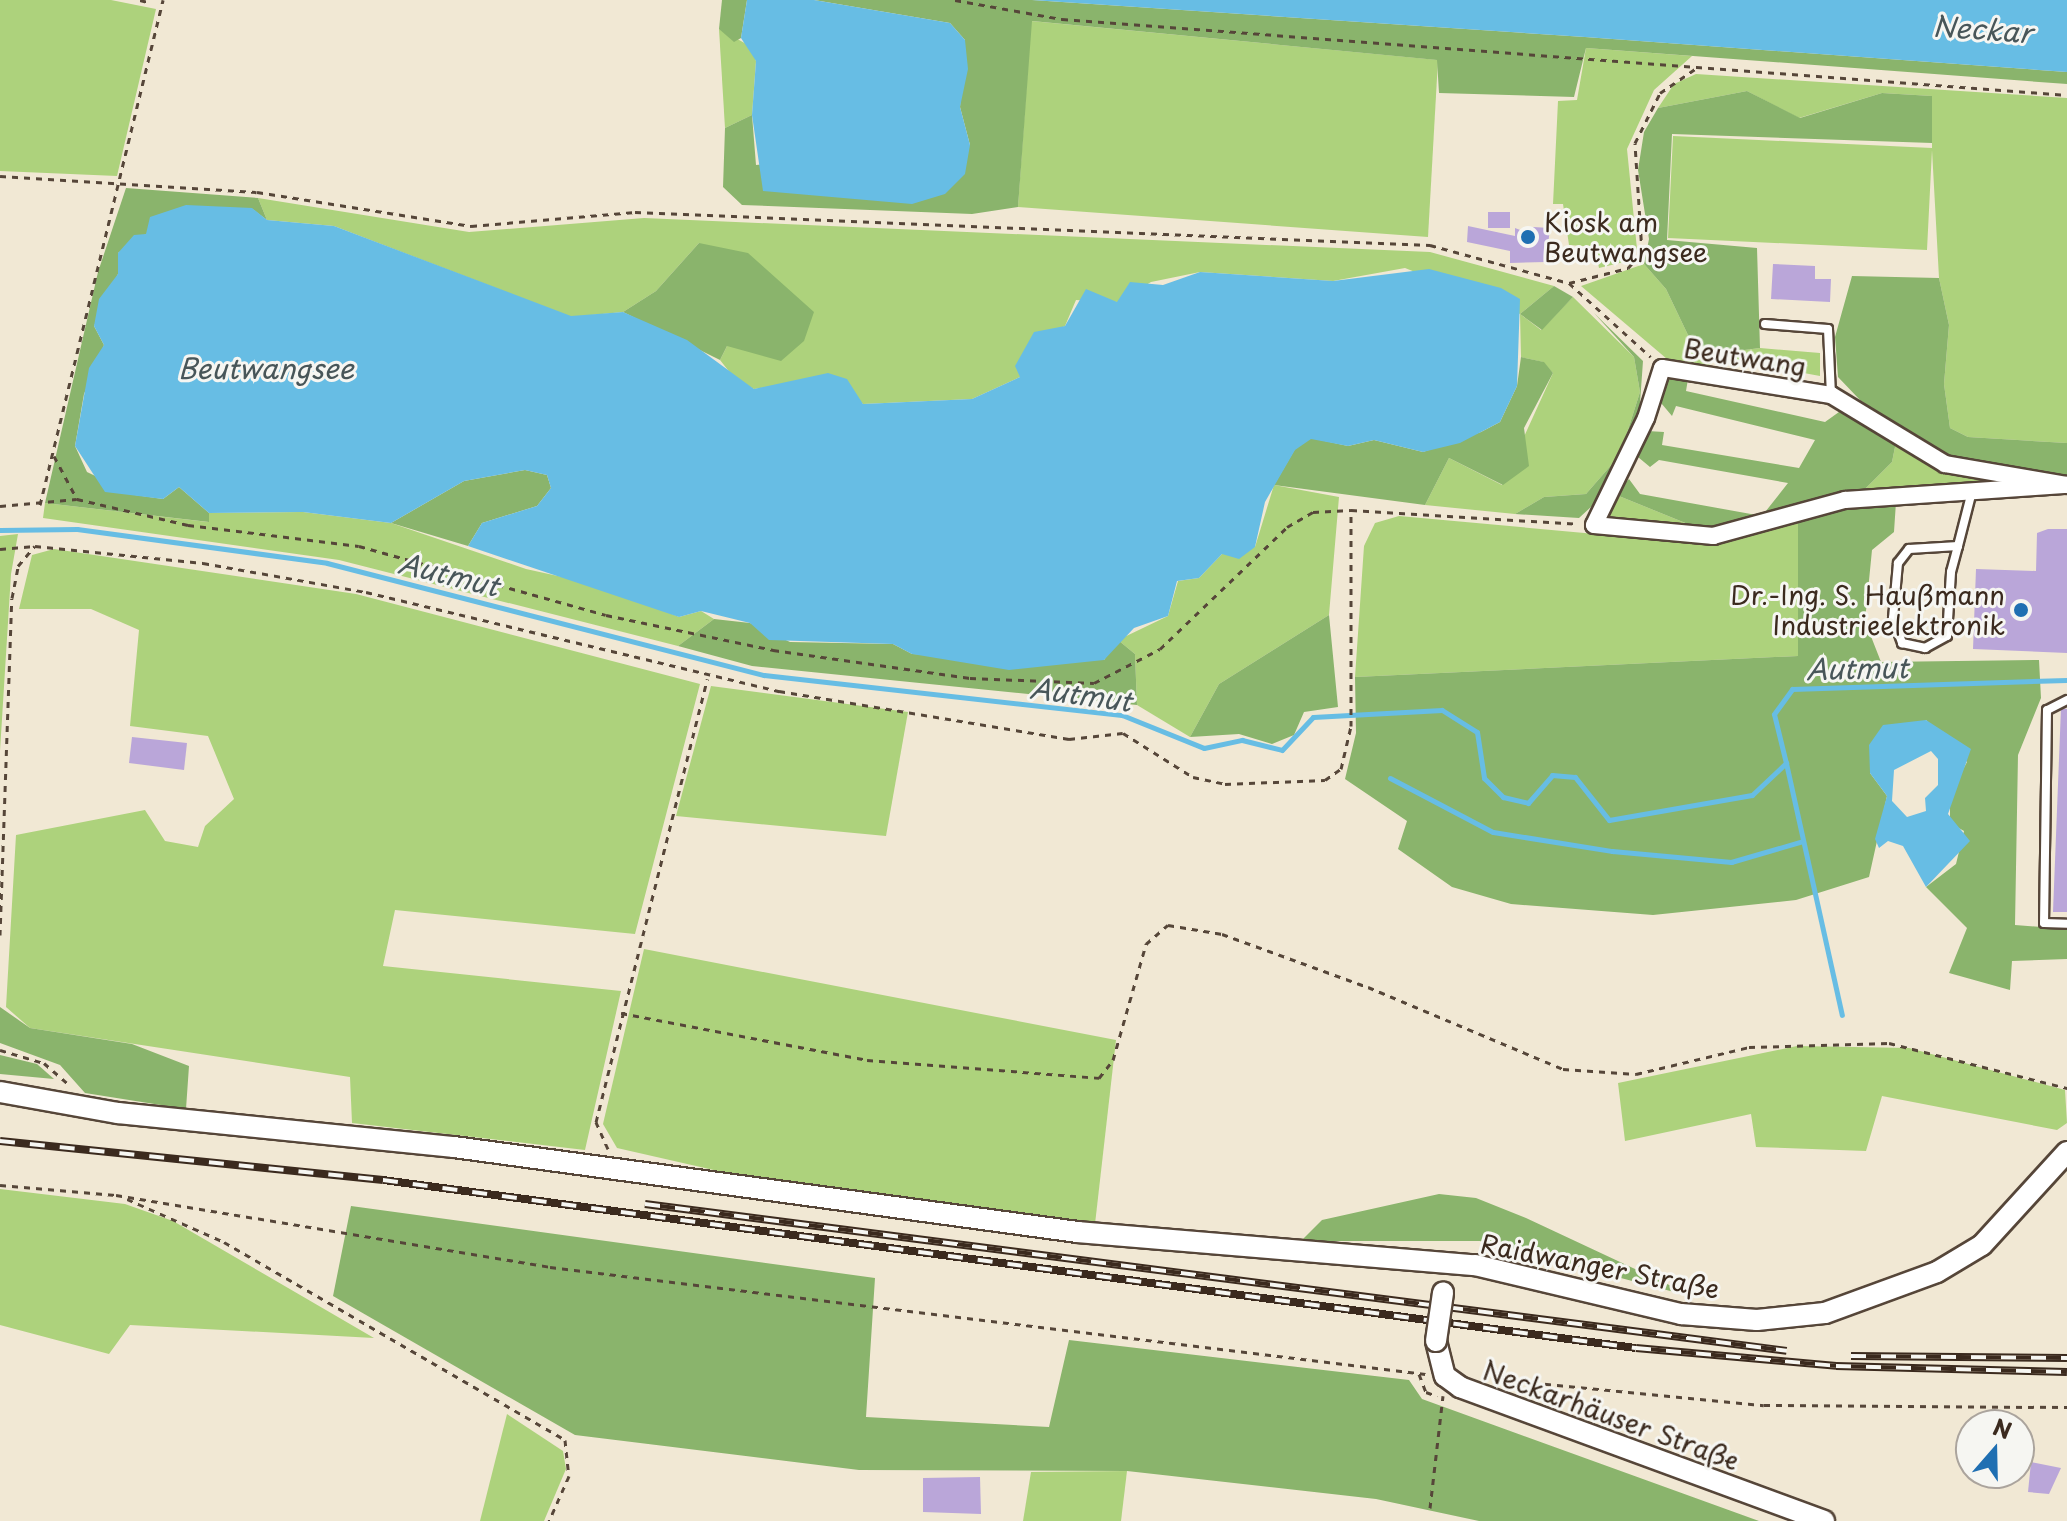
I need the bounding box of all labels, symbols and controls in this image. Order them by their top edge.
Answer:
water label: Neckar [1931,9,2033,49]
place label: Kiosk am Beutwangsee [1544,206,1708,268]
marker: Kiosk am Beutwangsee [1519,228,1537,246]
street label: Beutwang [1682,332,1808,382]
water label: Beutwangsee [178,351,354,385]
water label: Autmut [395,545,503,603]
place label: Dr.-Ing. S. Haußmann Industrieelektronik [1728,579,2005,640]
marker: Dr.-Ing. S. Haußmann Industrieelektronik [2012,601,2030,619]
water label: Autmut [1806,650,1908,686]
water label: Autmut [1028,670,1134,718]
street label: Raidwanger Straße [1478,1227,1722,1305]
street label: Neckarhäuser Straße [1478,1354,1744,1476]
north arrow [1955,1409,2035,1489]
text: N [1989,1409,2017,1446]

